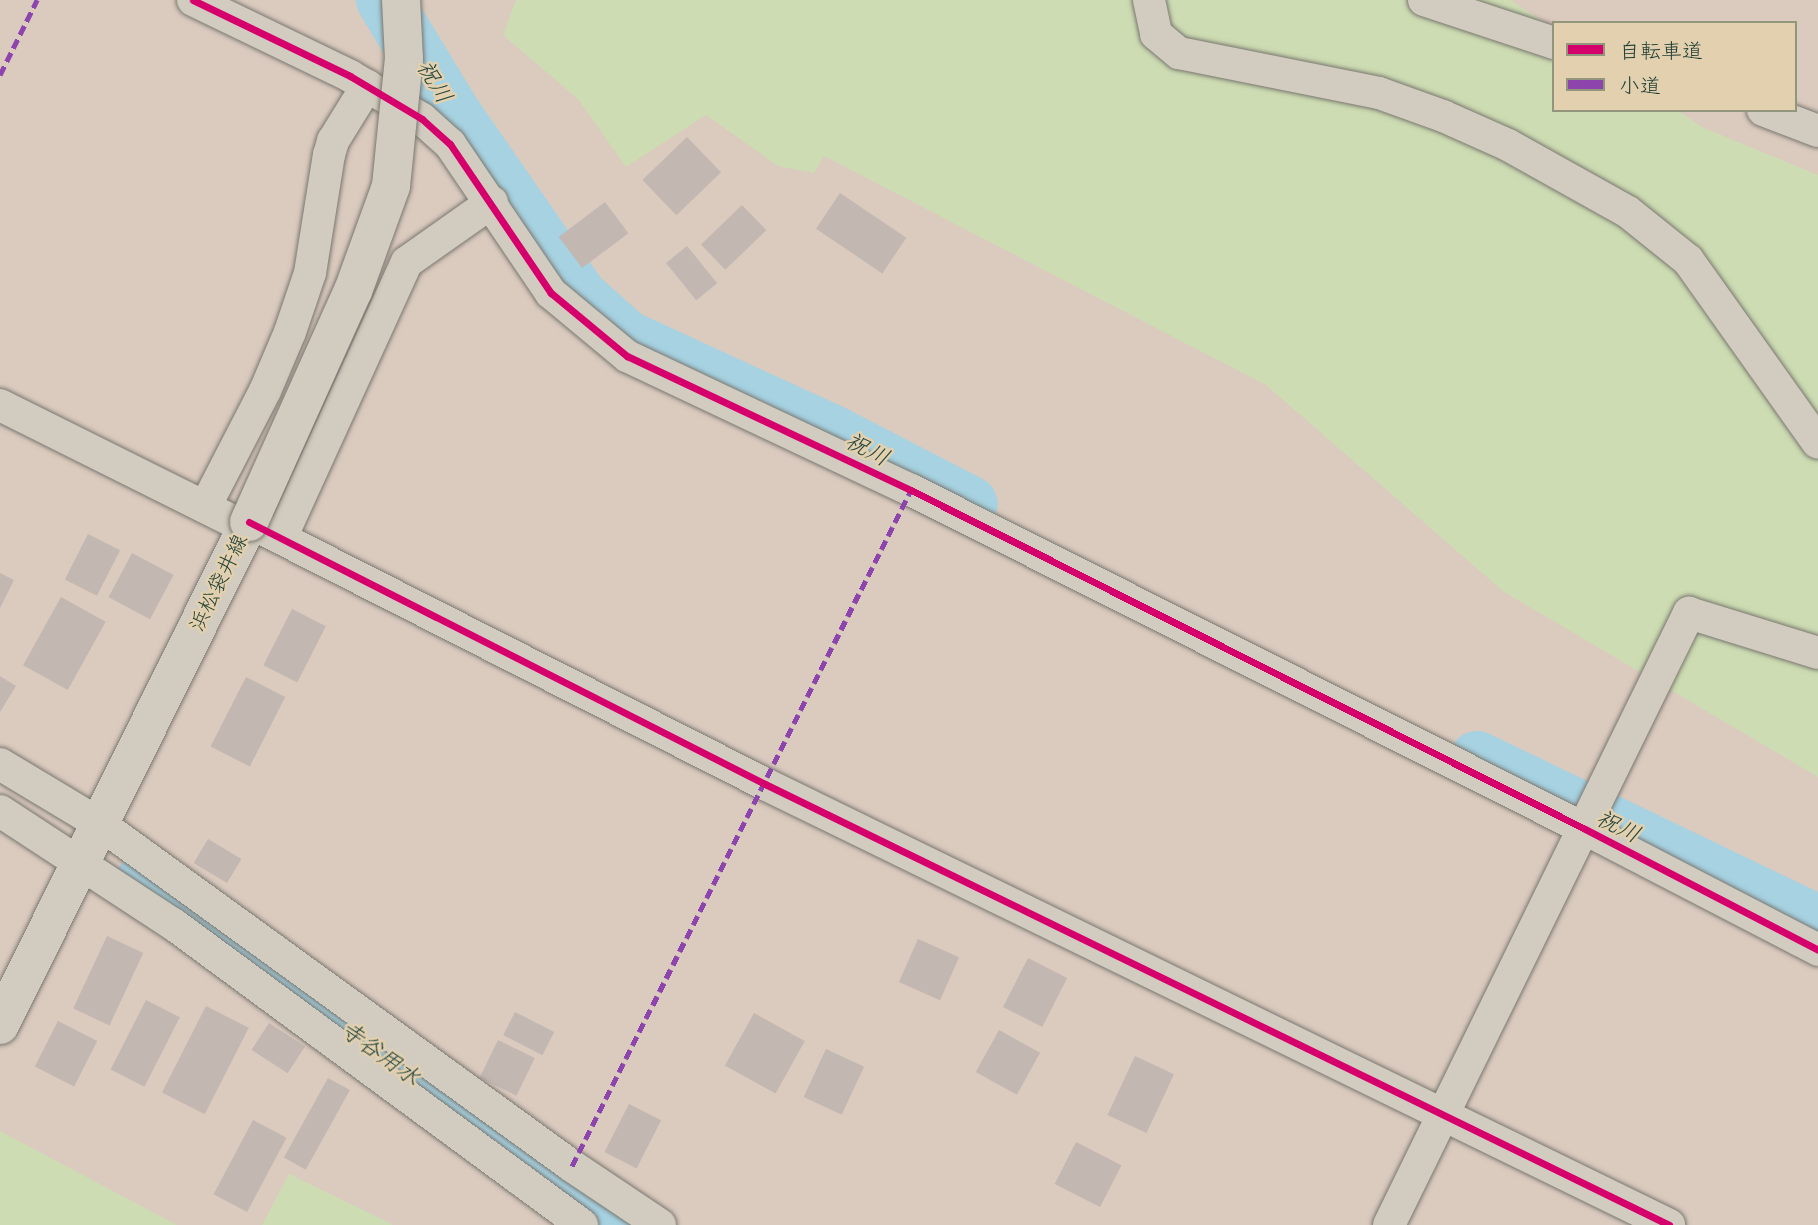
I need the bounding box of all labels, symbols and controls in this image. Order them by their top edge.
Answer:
legend [1552,21,1797,112]
text: 自転車道 [1619,38,1703,65]
water label: 祝川 [410,55,458,109]
text: 小道 [1619,73,1661,100]
water label: 祝川 [840,427,894,473]
street label: 浜松袋井線 [185,530,253,636]
water label: 祝川 [1591,805,1645,849]
water label: 寺谷用水 [335,1016,425,1092]

